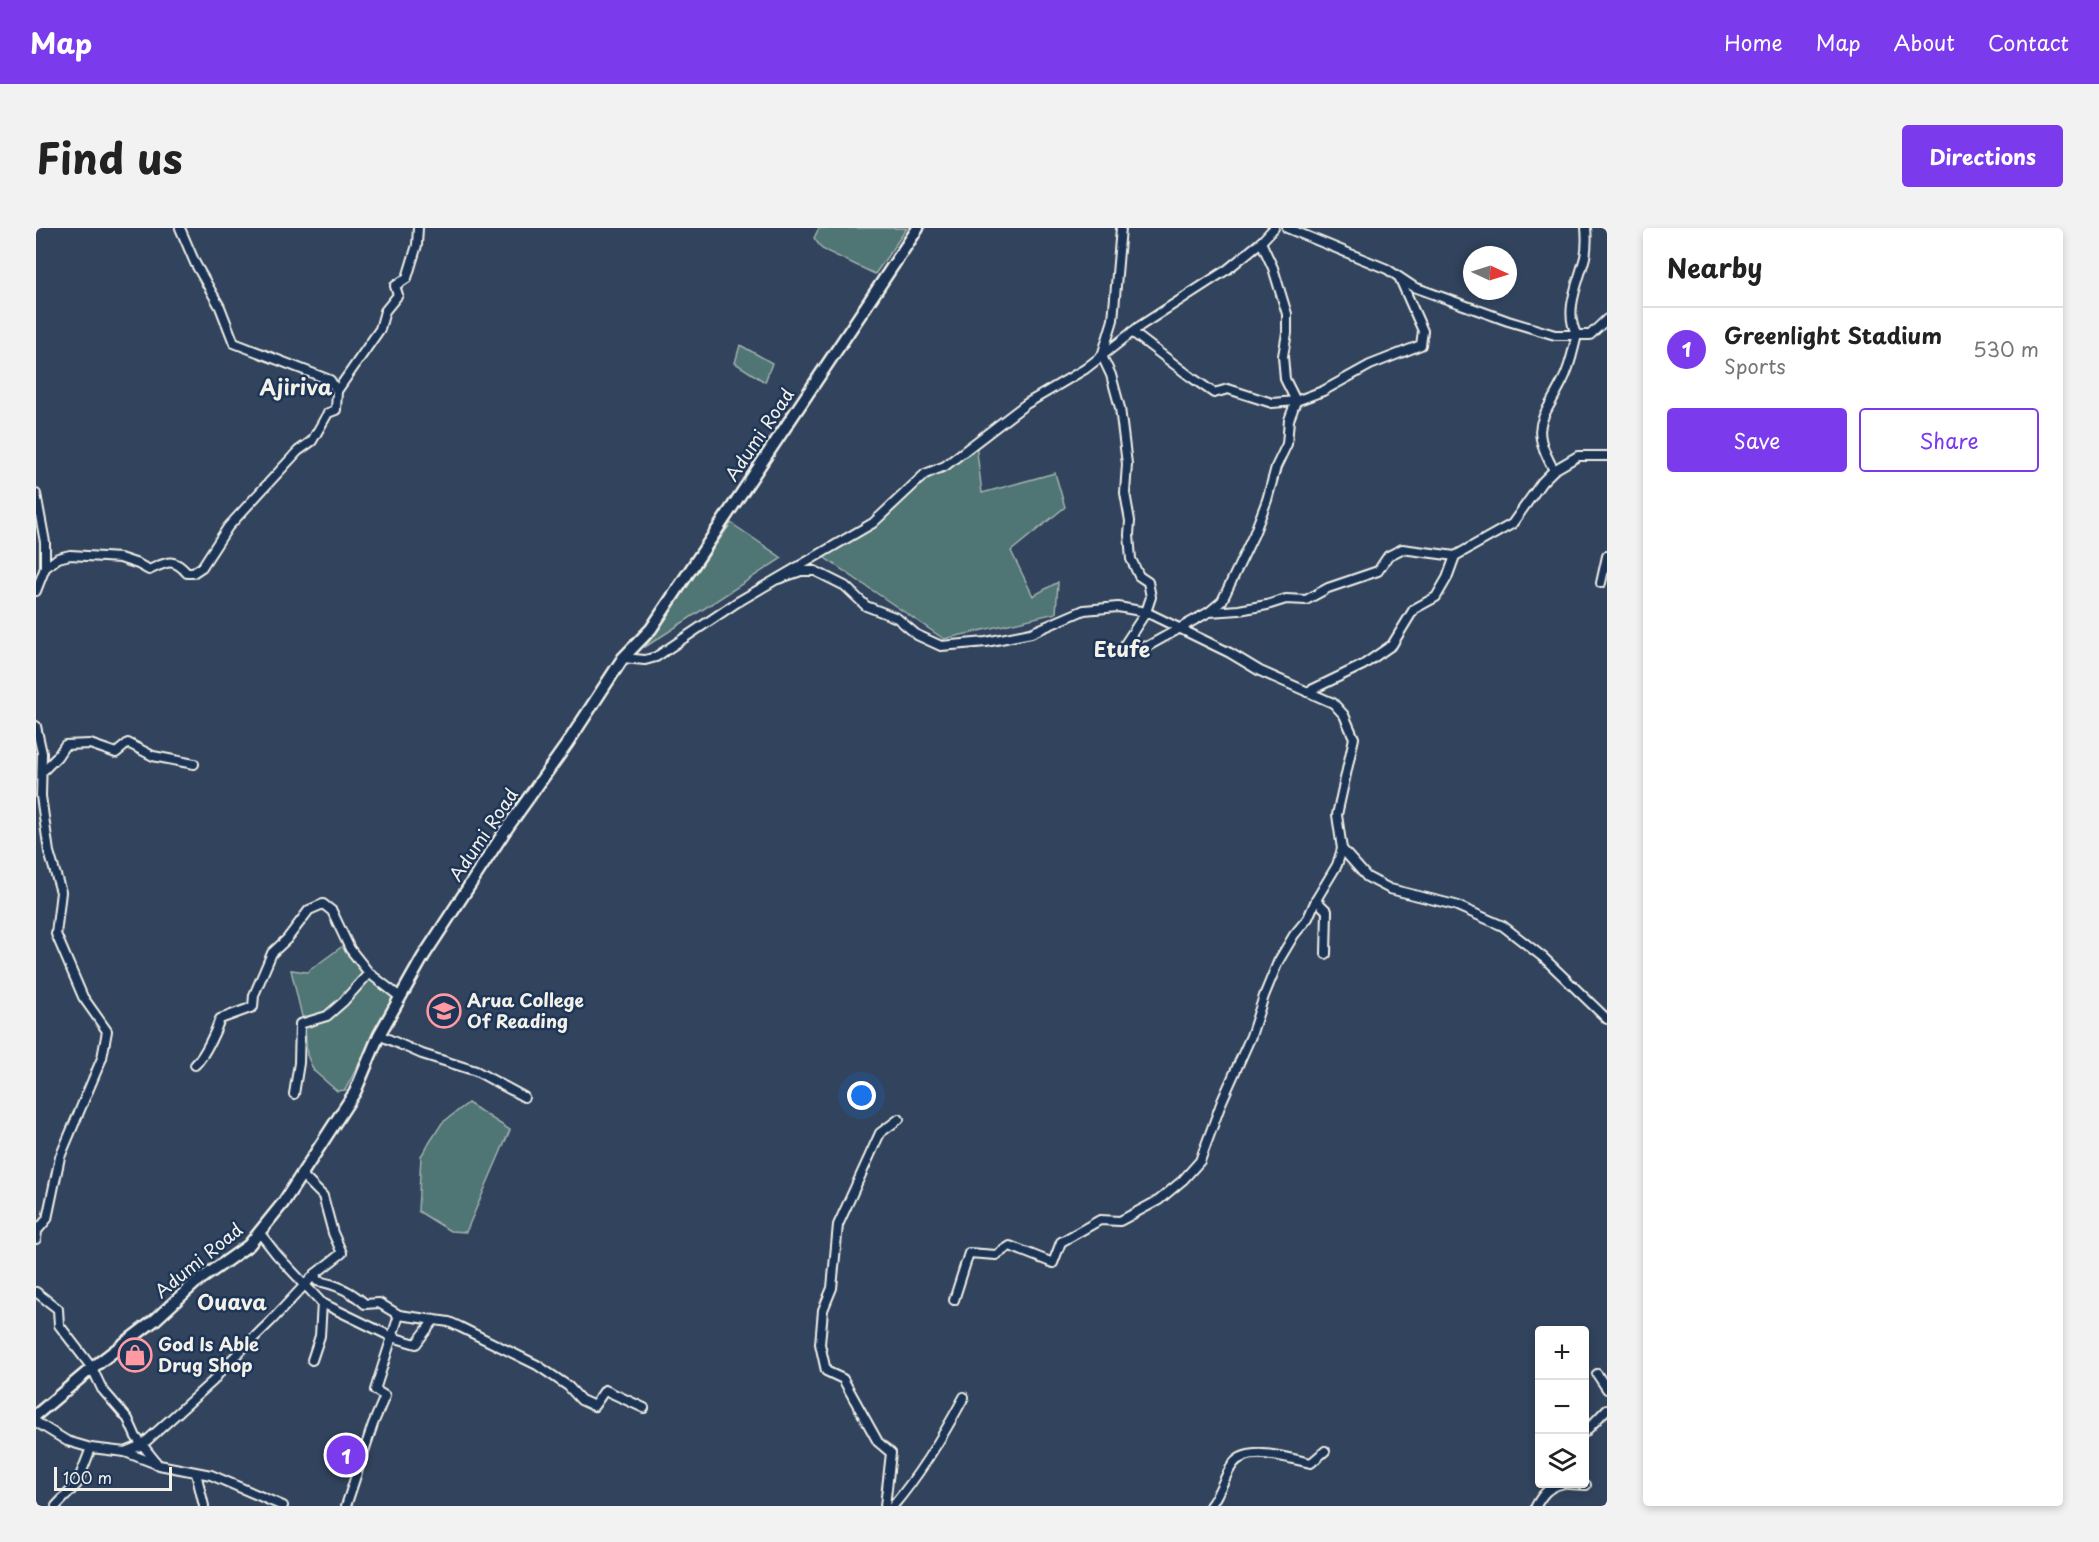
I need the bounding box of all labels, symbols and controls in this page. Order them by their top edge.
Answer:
text: Map [30,21,92,64]
text: Home [1724,26,1783,58]
text: Map [1816,26,1861,58]
text: About [1894,26,1955,58]
text: Contact [1988,26,2069,58]
text: Find us [36,125,183,188]
button: Directions [1902,125,2063,187]
north arrow [1463,246,1517,300]
text: Nearby [1667,248,1762,287]
text: Greenlight Stadium [1724,318,1942,351]
text: 1 [1682,334,1691,364]
text: 530 m [1973,334,2039,364]
text: Sports [1724,351,1786,381]
district label: Ajiriva [259,370,333,402]
street label: Adumi Road [718,382,800,486]
button: Save [1667,408,1847,472]
button: Share [1859,408,2039,472]
district label: Etufe [1094,632,1150,664]
street label: Adumi Road [442,782,524,886]
place label: Arua College Of Reading [467,986,584,1034]
school or university icon: Arua College Of Reading [426,993,462,1029]
your location [847,1081,876,1110]
street label: Adumi Road [148,1216,248,1304]
district label: Ouava [197,1285,267,1317]
map controls [1535,1326,1589,1488]
button: + [1535,1326,1589,1380]
place label: God Is Able Drug Shop [158,1330,259,1378]
shop icon: God Is Able Drug Shop [117,1337,153,1373]
button: − [1535,1380,1589,1434]
pin: 1 [326,1432,366,1478]
button: layers [1535,1434,1589,1488]
scale bar [54,1464,172,1492]
text: 100 m [63,1465,112,1489]

